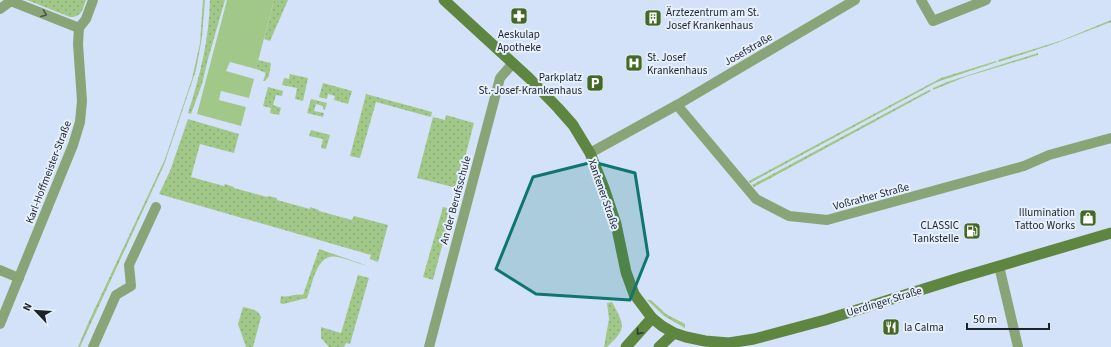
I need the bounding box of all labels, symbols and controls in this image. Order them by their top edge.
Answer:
place label: Ärztezentrum am St. Josef Krankenhaus [666,5,760,33]
pharmacy icon: Aeskulap Apotheke [509,6,529,26]
building icon: Ärztezentrum am St. Josef Krankenhaus [643,8,663,28]
one-way arrow [41,10,48,18]
place label: Aeskulap Apotheke [497,27,541,55]
street label: Josefstraße [721,29,776,69]
place label: St. Josef Krankenhaus [647,50,708,78]
hospital icon: St. Josef Krankenhaus [624,53,644,73]
place label: Parkplatz St.-Josef-Krankenhaus [479,70,582,98]
parking icon: Parkplatz St.-Josef-Krankenhaus [585,73,605,93]
street label: Karl-Hoffmeister-Straße [22,118,75,226]
street label: An der Berufsschule [436,154,475,246]
street label: Xantener Straße [584,157,623,232]
street label: Voßrather Straße [831,179,911,214]
place label: Illumination Tattoo Works [1015,205,1075,233]
shop icon: Illumination Tattoo Works [1078,208,1098,228]
place label: CLASSIC Tankstelle [912,218,960,246]
fuel station icon: CLASSIC Tankstelle [962,221,982,241]
street label: Uerdinger Straße [845,283,924,320]
north arrow [16,291,56,331]
text: N [19,300,36,313]
scale bar [967,305,1049,331]
text: 50 m [973,311,997,328]
restaurant icon: la Calma [881,317,901,337]
place label: la Calma [904,320,944,335]
one-way arrow [636,328,643,335]

